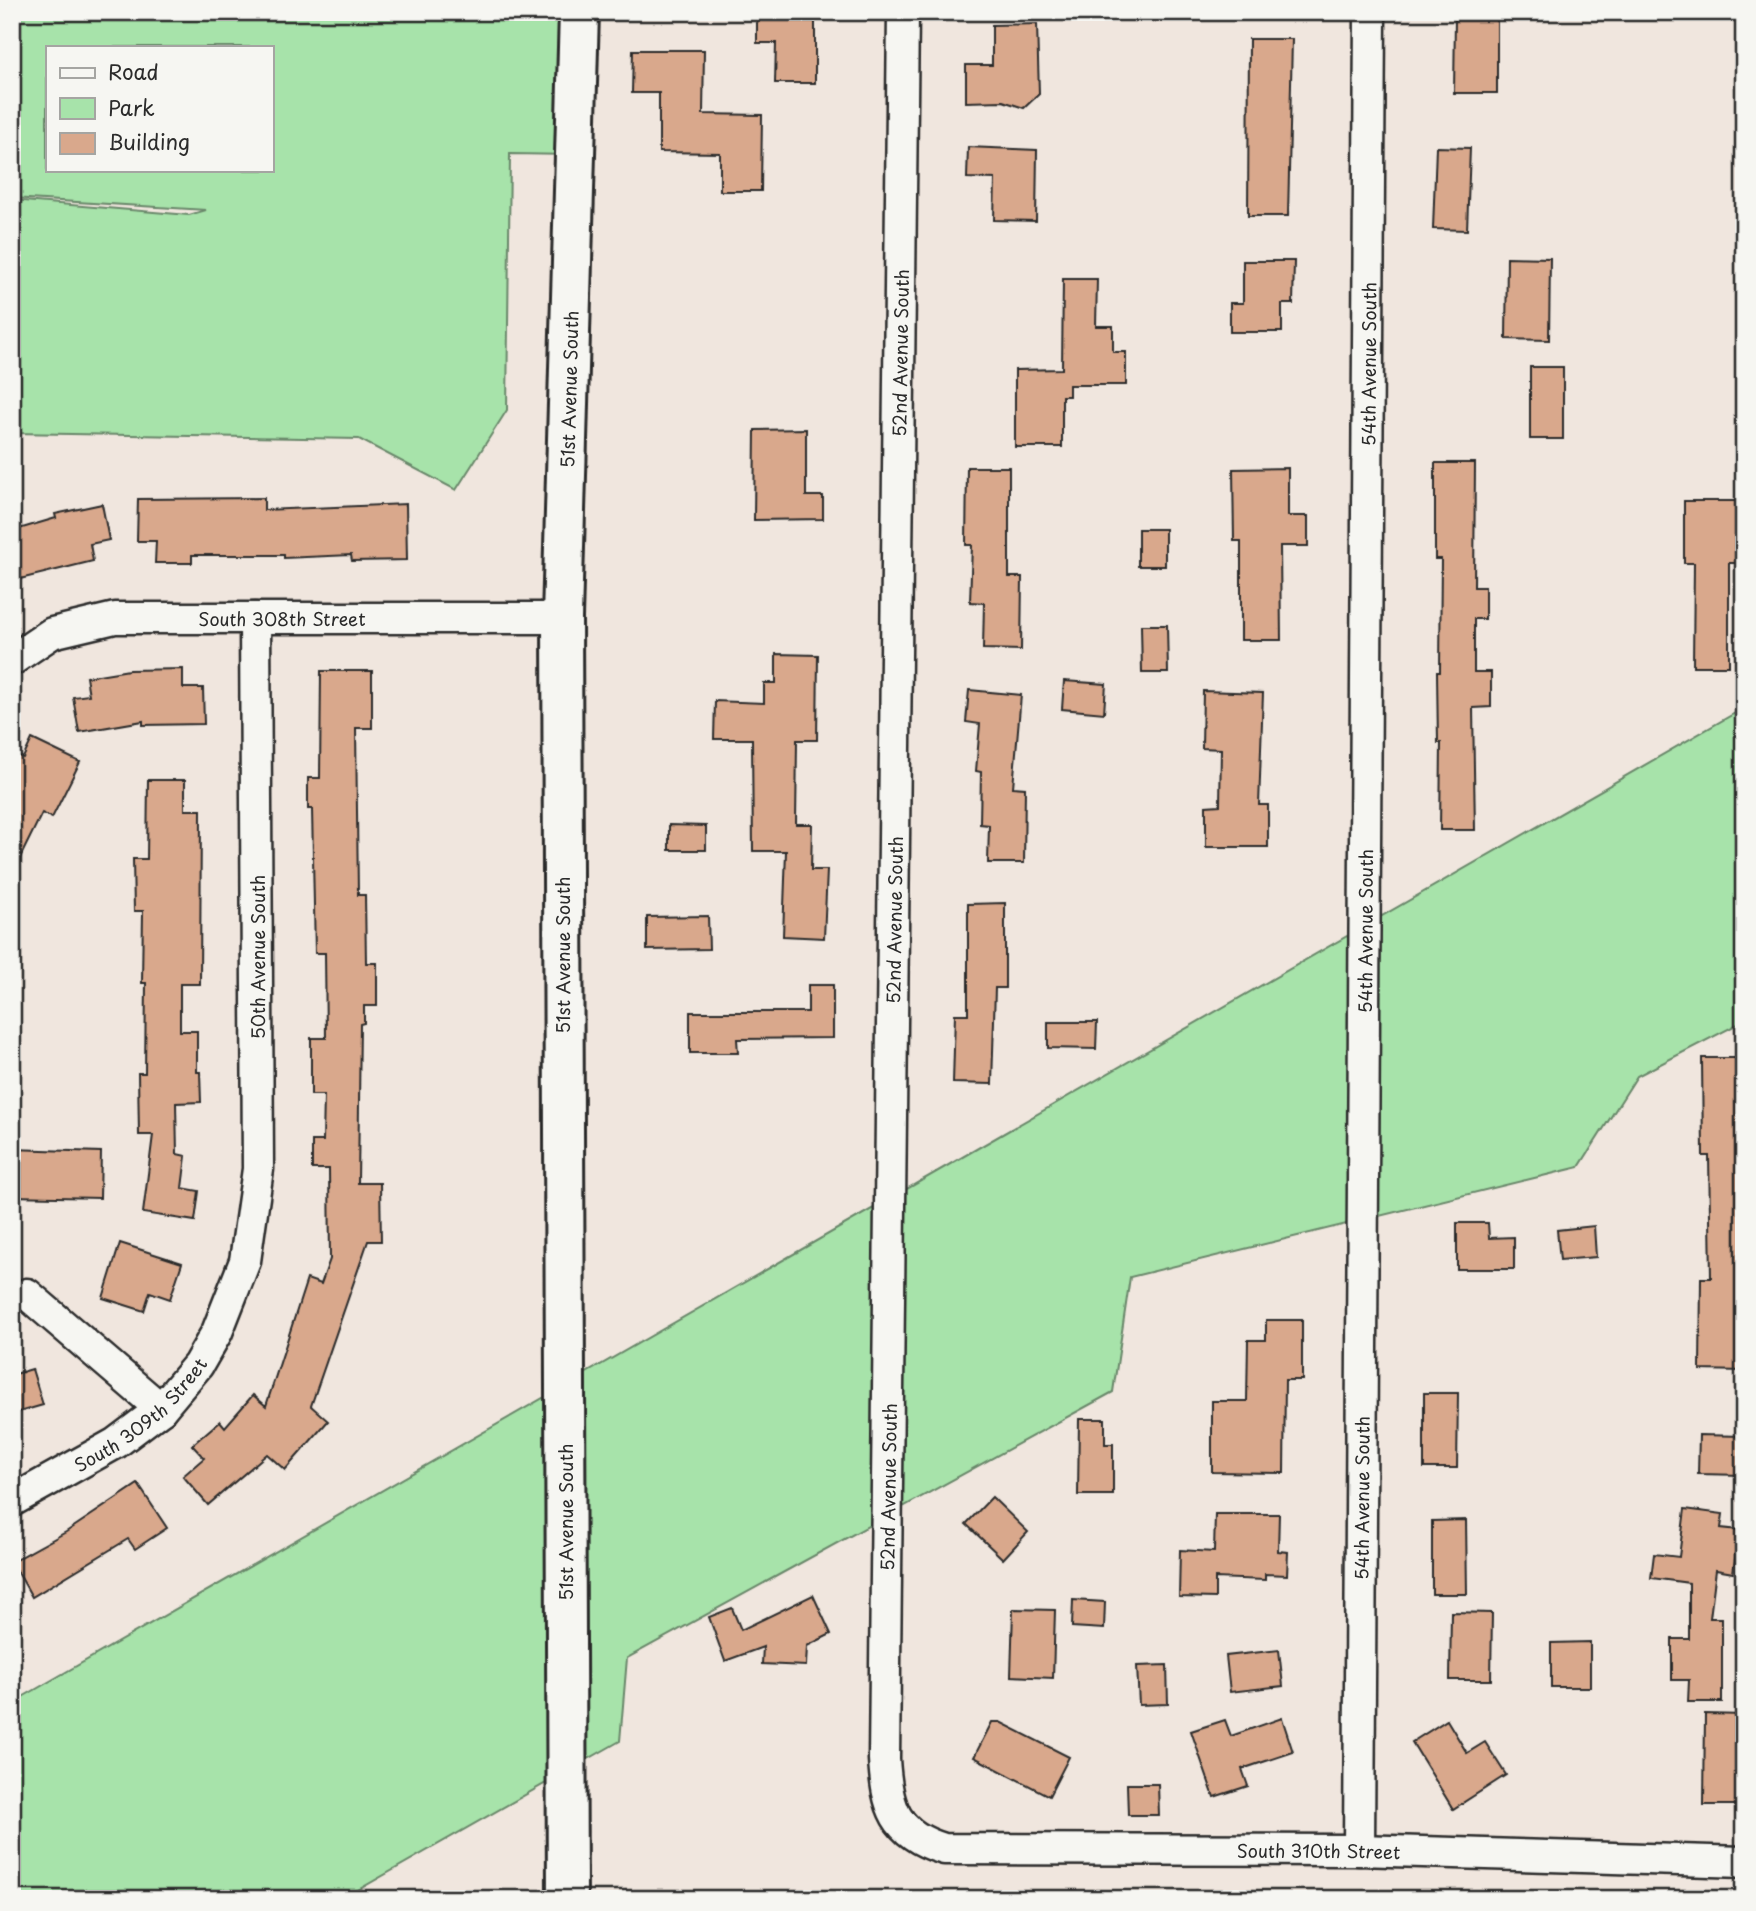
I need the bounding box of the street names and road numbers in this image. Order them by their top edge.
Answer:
street label: 52nd Avenue South [885,269,915,437]
street label: 54th Avenue South [1354,282,1382,446]
street label: 51st Avenue South [553,310,584,468]
street label: South 308th Street [198,605,366,632]
street label: 52nd Avenue South [879,836,909,1004]
street label: 54th Avenue South [1351,849,1378,1013]
street label: 50th Avenue South [244,875,271,1039]
street label: 51st Avenue South [549,876,576,1034]
street label: South 309th Street [69,1353,213,1477]
street label: 52nd Avenue South [873,1403,903,1571]
street label: 54th Avenue South [1347,1416,1375,1580]
street label: 51st Avenue South [552,1443,579,1601]
street label: South 310th Street [1237,1836,1401,1865]

